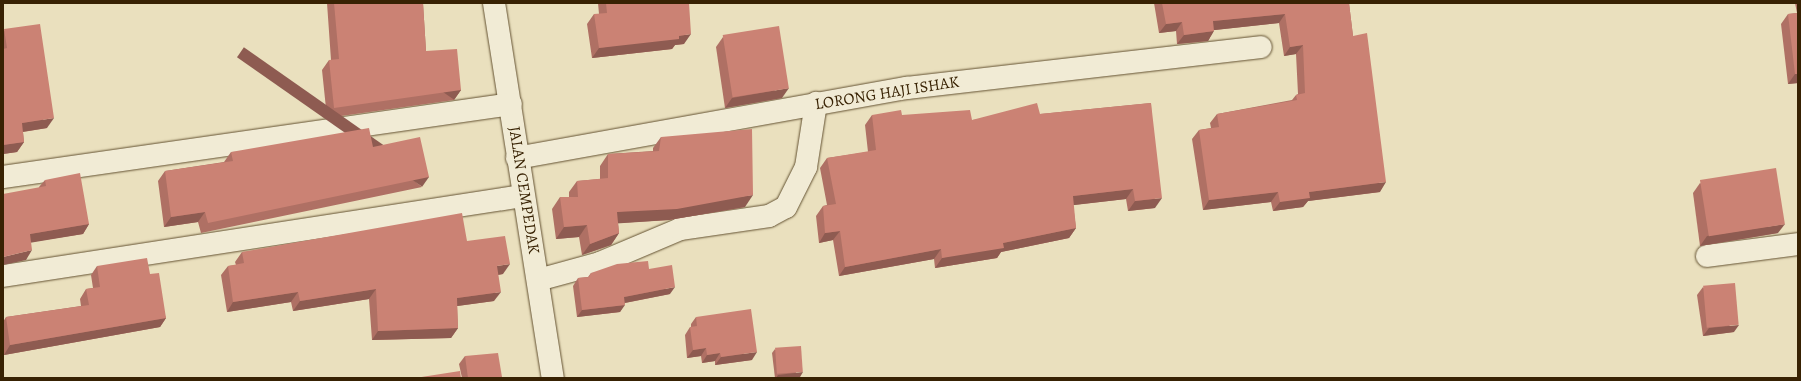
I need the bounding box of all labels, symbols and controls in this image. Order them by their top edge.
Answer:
street label: LORONG HAJI ISHAK [813,72,961,114]
street label: JALAN CEMPEDAK [504,125,544,255]

